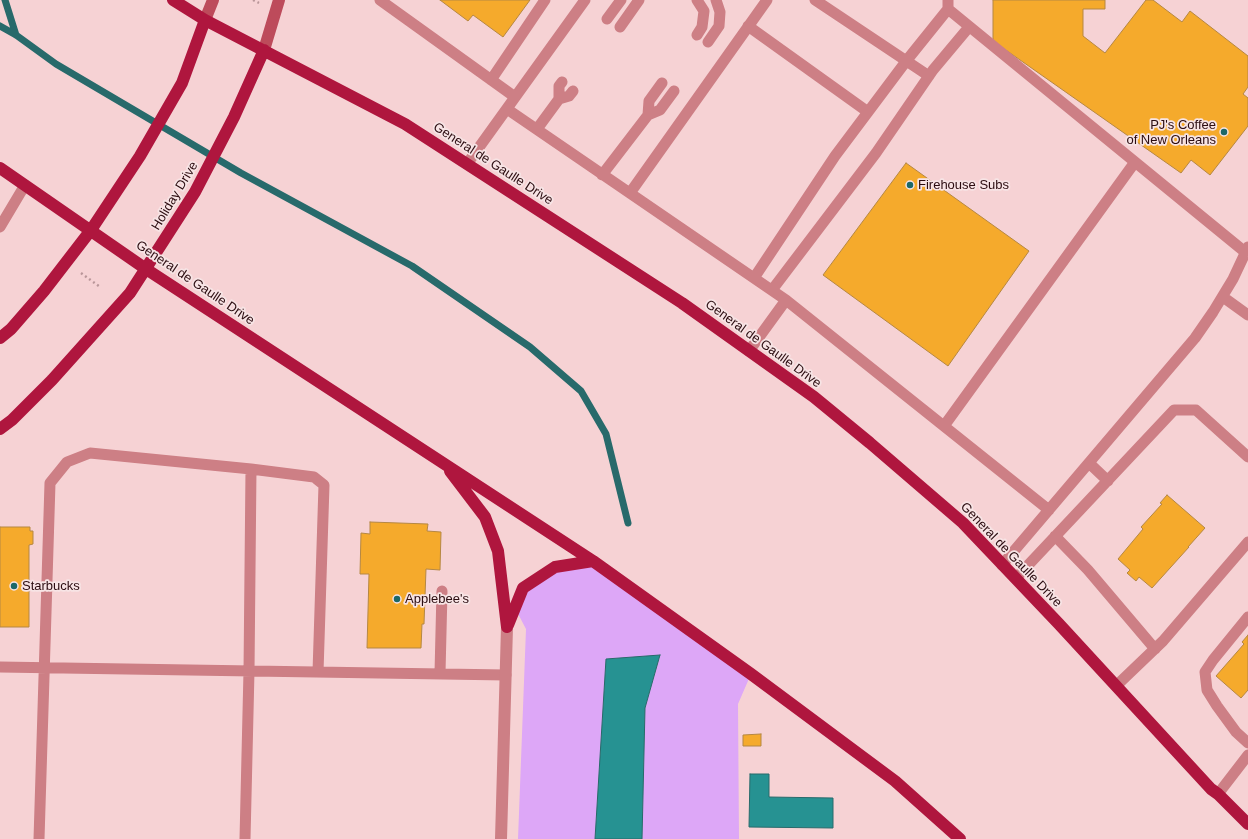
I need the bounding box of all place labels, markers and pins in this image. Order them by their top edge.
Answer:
place label: PJ's Coffee of New Orleans [1126,117,1216,148]
marker: PJ's Coffee of New Orleans [1219,127,1229,137]
place label: Firehouse Subs [918,177,1009,193]
marker: Firehouse Subs [905,180,915,190]
place label: Starbucks [22,578,80,594]
marker: Starbucks [9,581,19,591]
place label: Applebee's [405,591,469,607]
marker: Applebee's [392,594,402,604]

